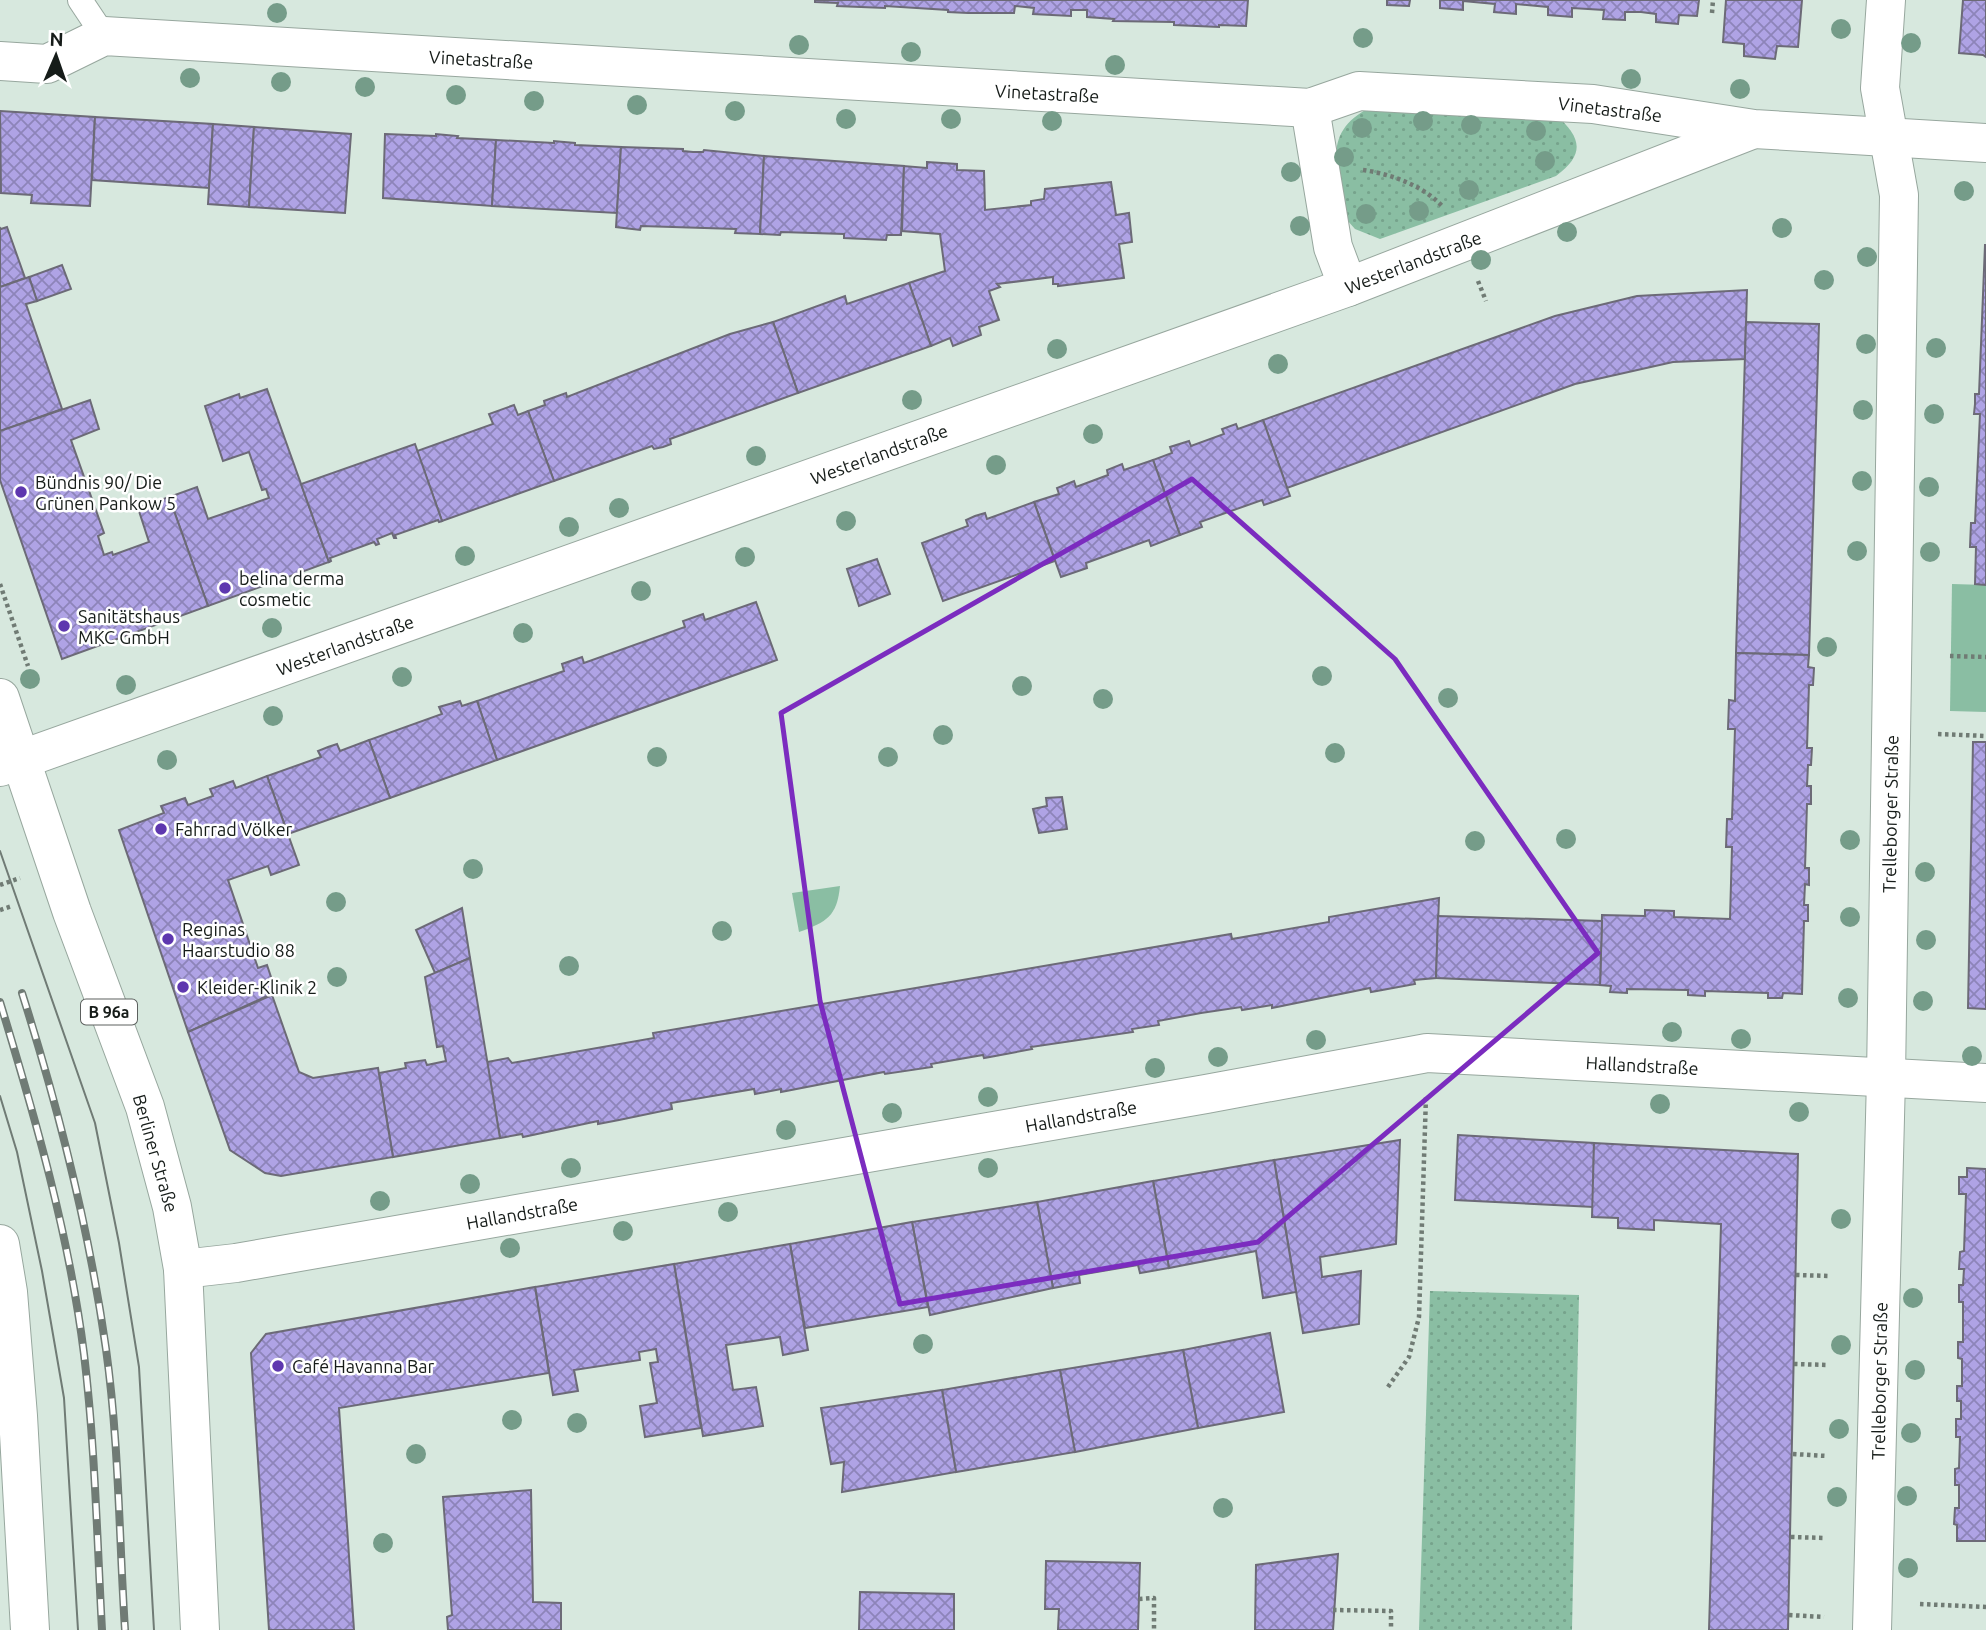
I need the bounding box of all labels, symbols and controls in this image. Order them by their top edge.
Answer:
north arrow [21,21,91,91]
text: N [49,28,64,50]
street label: Vinetastraße [428,46,534,72]
street label: Vinetastraße [994,80,1100,106]
street label: Vinetastraße [1557,93,1663,125]
street label: Westerlandstraße [1342,227,1484,297]
street label: Westerlandstraße [808,420,950,488]
place label: Bündnis 90/ Die Grünen Pankow 5 [35,472,176,513]
marker: Bündnis 90/ Die Grünen Pankow 5 [13,484,29,500]
place label: belina derma cosmetic [239,568,344,609]
marker: belina derma cosmetic [217,580,233,596]
place label: Sanitätshaus MKC GmbH [78,606,180,647]
street label: Westerlandstraße [274,611,416,679]
marker: Sanitätshaus MKC GmbH [56,618,72,634]
street label: Trelleborger Straße [1879,735,1901,893]
place label: Fahrrad Völker [175,819,293,839]
marker: Fahrrad Völker [153,821,169,837]
place label: Reginas Haarstudio 88 [182,919,295,960]
marker: Reginas Haarstudio 88 [160,931,176,947]
place label: Kleider-Klinik 2 [197,977,317,997]
marker: Kleider-Klinik 2 [175,979,191,995]
road number: B 96a [81,1000,137,1024]
street label: Hallandstraße [1585,1052,1699,1078]
street label: Berliner Straße [130,1092,182,1214]
street label: Hallandstraße [1024,1096,1138,1136]
street label: Hallandstraße [465,1193,579,1233]
street label: Trelleborger Straße [1868,1302,1890,1460]
place label: Café Havanna Bar [292,1356,435,1376]
marker: Café Havanna Bar [270,1358,286,1374]

